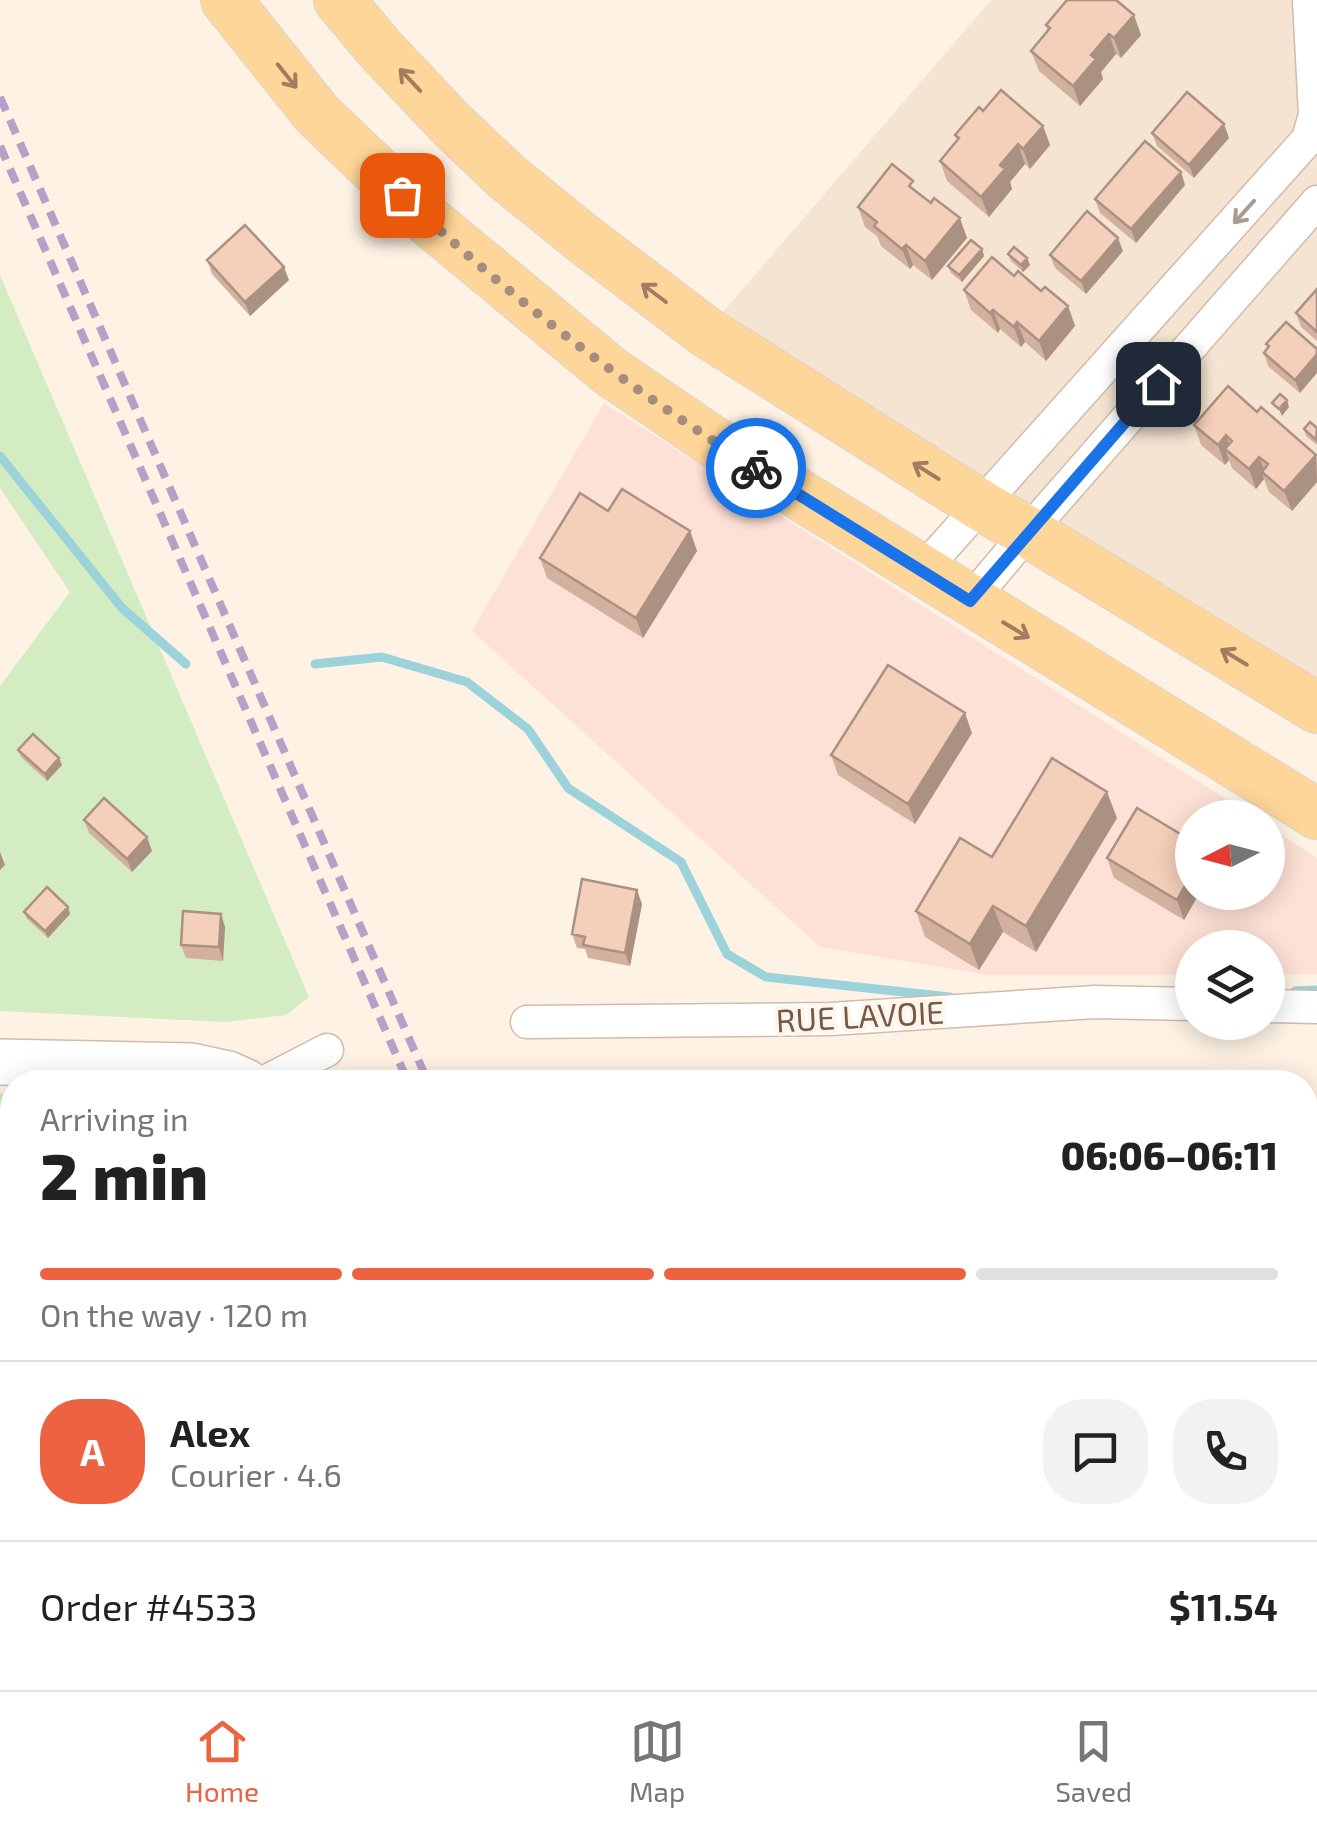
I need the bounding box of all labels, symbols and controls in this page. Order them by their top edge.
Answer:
one-way arrow [276,63,298,89]
one-way arrow [398,68,422,93]
pin [360,153,445,238]
icon: bag [375,168,430,223]
one-way arrow [1232,199,1255,224]
one-way arrow [641,283,668,304]
pin [1116,342,1201,427]
icon: home [1131,357,1186,412]
courier [706,418,806,518]
icon: bike [729,441,784,496]
one-way arrow [912,461,941,481]
one-way arrow [1001,619,1030,640]
one-way arrow [1220,647,1249,668]
north arrow [1175,800,1285,910]
map controls [1175,800,1285,1040]
button: layers [1175,930,1285,1040]
street label: RUE LAVOIE [775,992,945,1038]
text: Arriving in [40,1099,189,1137]
text: 06:06–06:11 [1061,1132,1278,1178]
text: 2 min [40,1135,208,1213]
text: On the way · 120 m [40,1295,308,1333]
button: chat [1043,1399,1148,1504]
button: phone [1173,1399,1278,1504]
text: Alex [170,1409,250,1455]
text: A [80,1428,105,1474]
text: Courier · 4.6 [170,1455,342,1493]
text: Order #4533 [40,1583,257,1629]
text: $11.54 [1169,1583,1278,1629]
tab: Home [185,1714,259,1808]
tab: Map [629,1714,685,1808]
tab: Saved [1055,1714,1132,1808]

